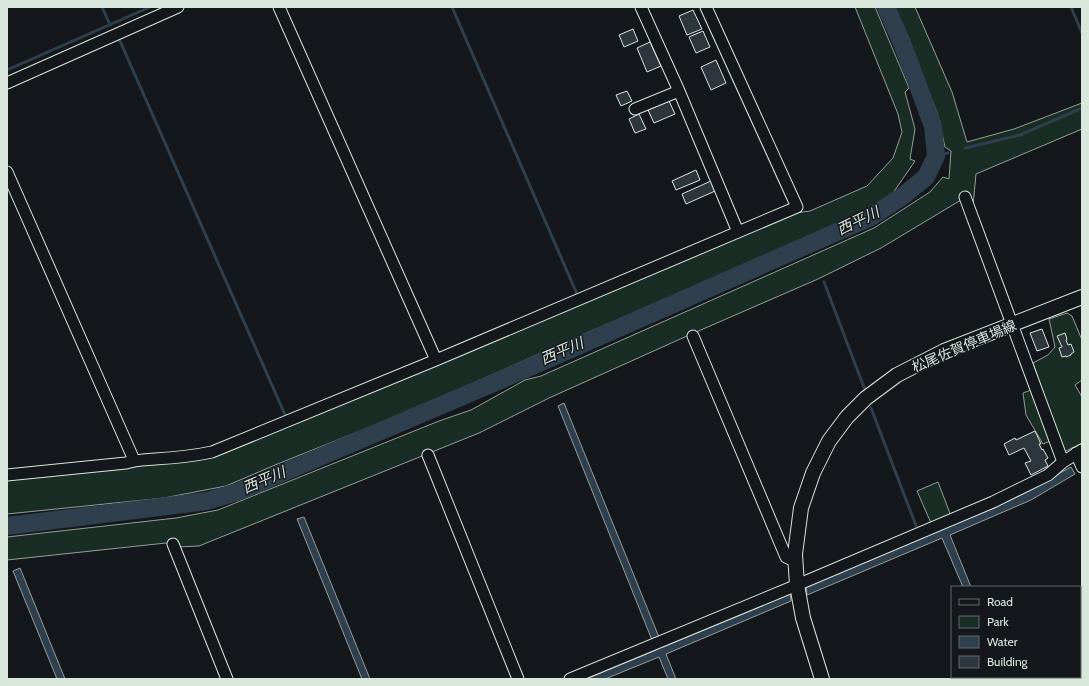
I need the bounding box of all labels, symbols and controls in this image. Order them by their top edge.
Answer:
water label: 西平川 [834,202,884,239]
street label: 松尾佐賀停車場線 [909,316,1019,376]
water label: 西平川 [538,333,588,368]
water label: 西平川 [240,462,290,497]
legend [951,586,1081,678]
text: Road [987,594,1013,609]
text: Park [987,614,1009,629]
text: Water [987,634,1018,649]
text: Building [987,654,1029,669]

